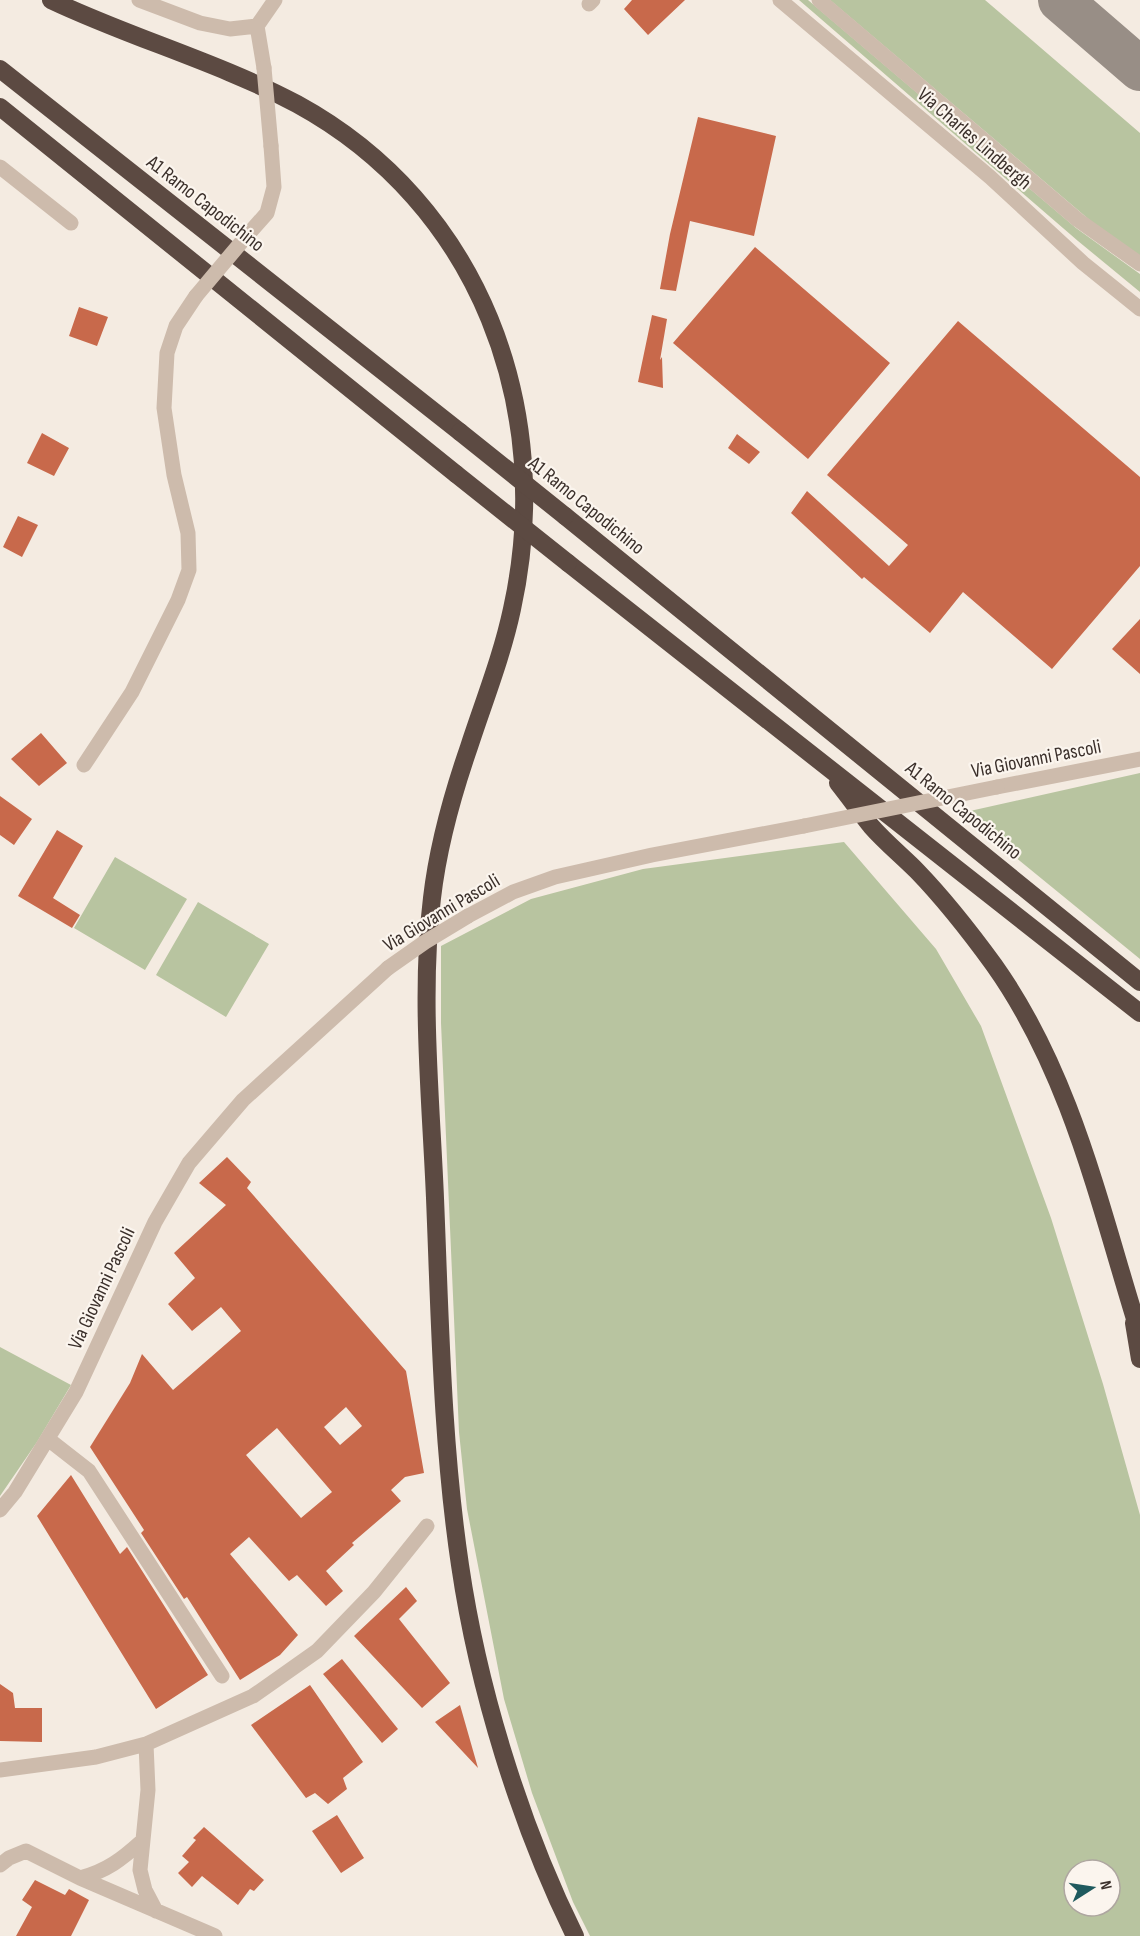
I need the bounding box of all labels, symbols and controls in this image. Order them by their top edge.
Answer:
street label: Via Charles Lindbergh [912,83,1036,195]
street label: A1 Ramo Capodichino [141,150,269,257]
street label: A1 Ramo Capodichino [523,451,649,560]
street label: Via Giovanni Pascoli [969,735,1103,783]
street label: A1 Ramo Capodichino [900,756,1026,865]
street label: Via Giovanni Pascoli [379,869,504,957]
street label: Via Giovanni Pascoli [63,1224,141,1353]
north arrow [1062,1858,1122,1918]
text: N [1095,1879,1115,1891]

